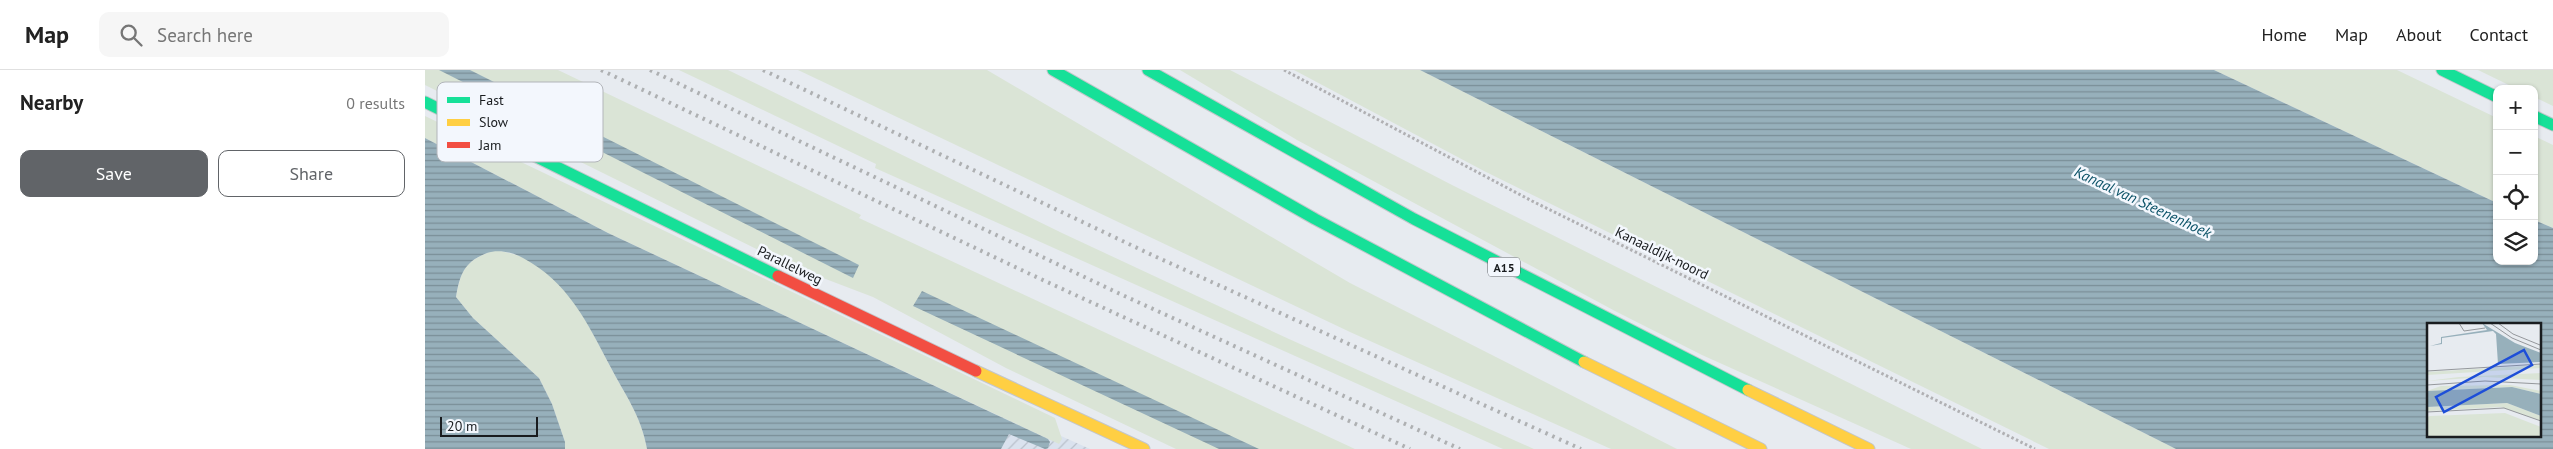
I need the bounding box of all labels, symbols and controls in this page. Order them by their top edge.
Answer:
search box [99,12,449,57]
text: Map [25,19,69,50]
icon: search [117,21,145,49]
text: Search here [157,23,253,47]
text: Home [2261,23,2307,46]
text: Map [2335,23,2368,46]
text: About [2396,23,2442,46]
text: Contact [2470,23,2528,46]
legend [437,82,603,162]
map controls [2493,85,2538,265]
button: + [2493,85,2538,130]
text: Nearby [20,89,83,116]
text: Fast [479,91,504,109]
text: 0 results [346,93,405,113]
text: Slow [479,113,509,131]
button: − [2493,130,2538,175]
text: Jam [478,136,501,154]
button: Save [20,150,208,197]
button: Share [218,150,405,197]
water label: Kanaal van Steenenhoek [2071,162,2216,243]
button: locate [2493,175,2538,220]
button: layers [2493,220,2538,265]
street label: Kanaaldijk-noord [1612,223,1712,283]
street label: Parallelweg [755,242,825,288]
road number: A15 [1488,258,1520,276]
inset map [2427,323,2541,436]
scale bar [440,414,537,437]
text: 20 m [447,417,477,435]

